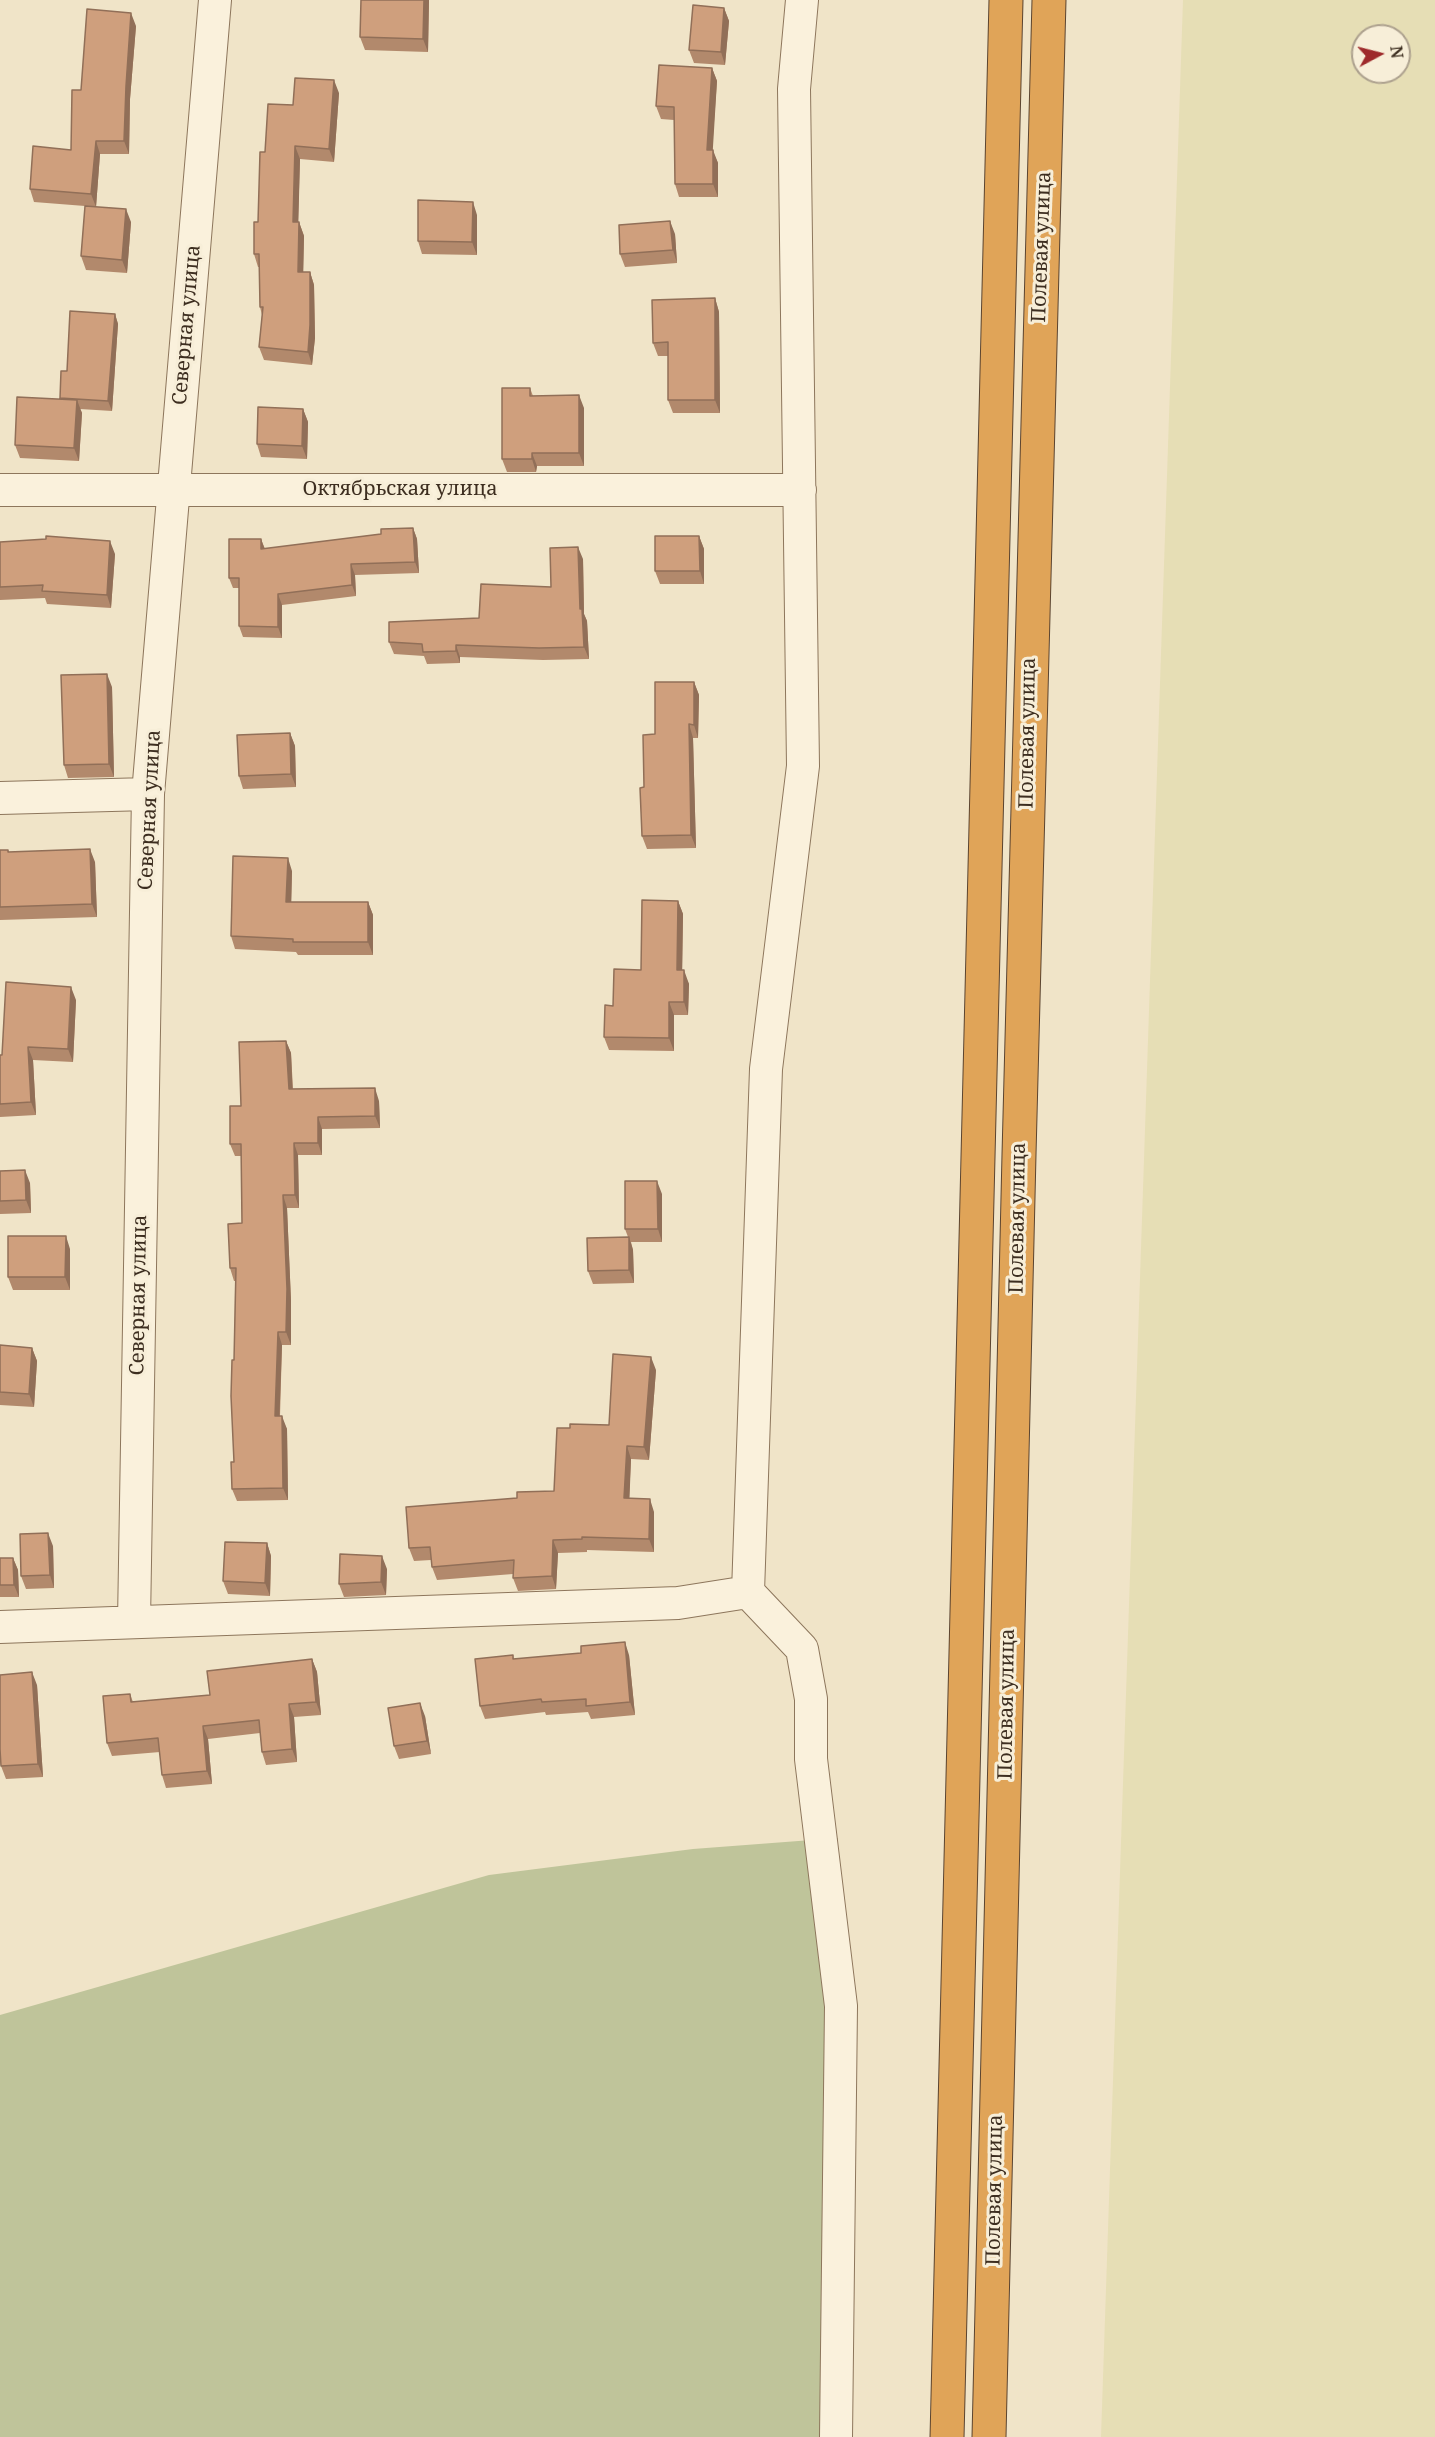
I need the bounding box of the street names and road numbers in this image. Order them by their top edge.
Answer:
street label: Полевая улица [1027,171,1057,323]
street label: Северная улица [168,244,206,406]
street label: Октябрьская улица [302,477,498,501]
street label: Полевая улица [1015,657,1041,809]
street label: Северная улица [134,729,166,891]
street label: Полевая улица [1005,1142,1031,1294]
street label: Северная улица [126,1215,152,1375]
street label: Полевая улица [994,1628,1020,1780]
street label: Полевая улица [982,2114,1008,2266]

